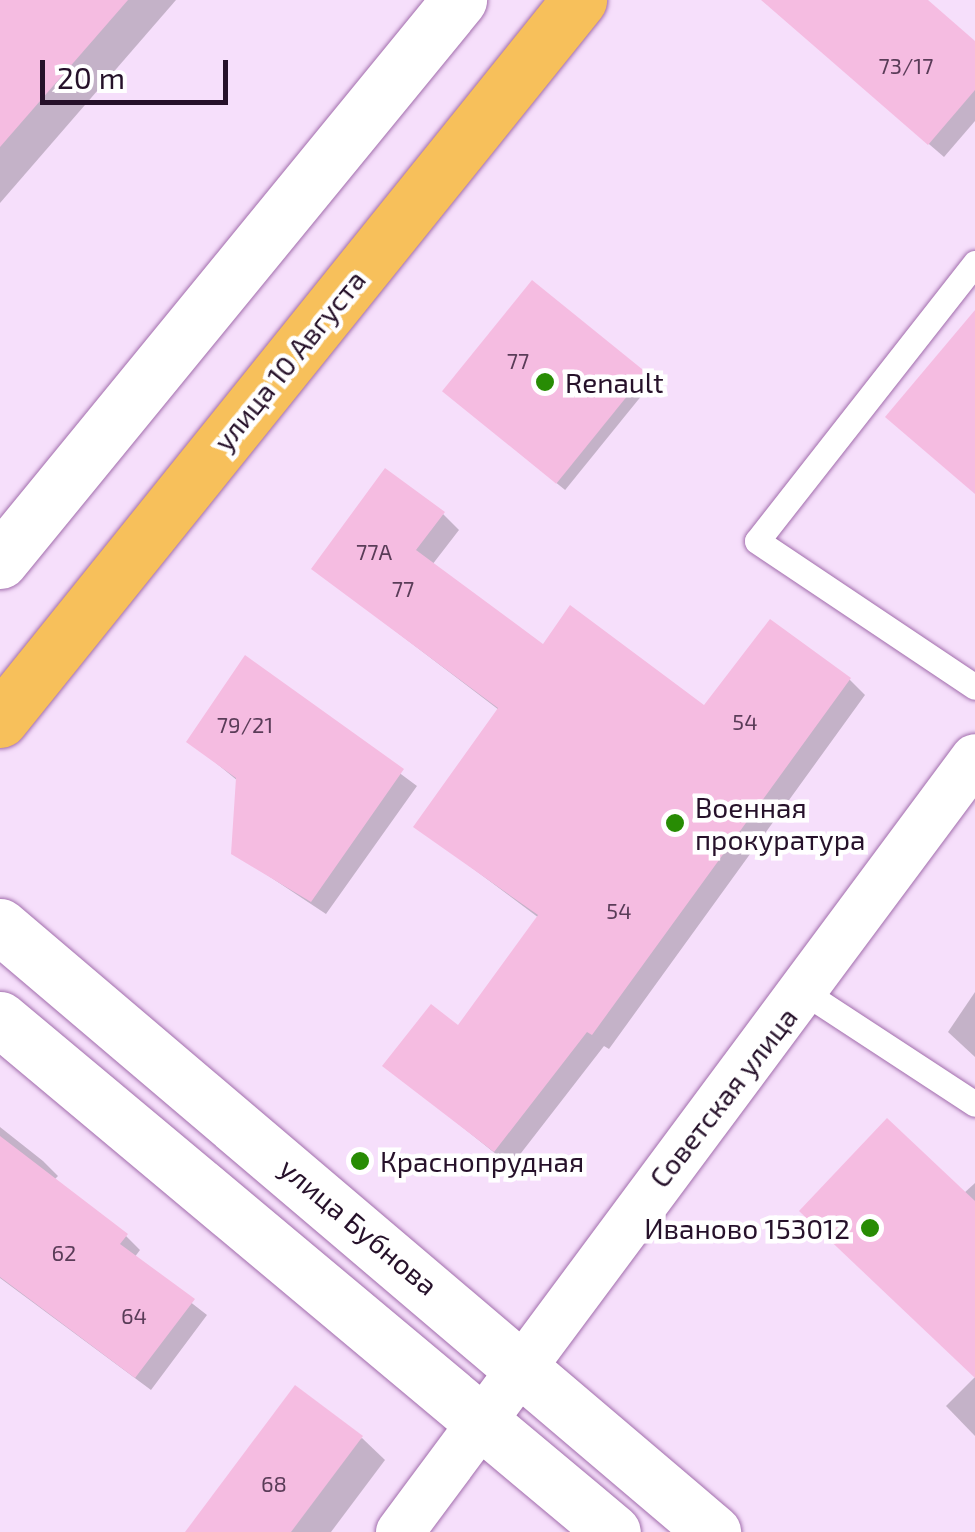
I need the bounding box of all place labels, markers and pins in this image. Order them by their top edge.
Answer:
place label: Renault [565,365,664,399]
marker: Renault [534,371,556,393]
place label: Военная прокуратура [695,790,865,856]
marker: Военная прокуратура [664,812,686,834]
place label: Краснопрудная [380,1144,584,1178]
marker: Краснопрудная [349,1150,371,1172]
place label: Иваново 153012 [644,1211,850,1245]
marker: Иваново 153012 [859,1217,881,1239]

